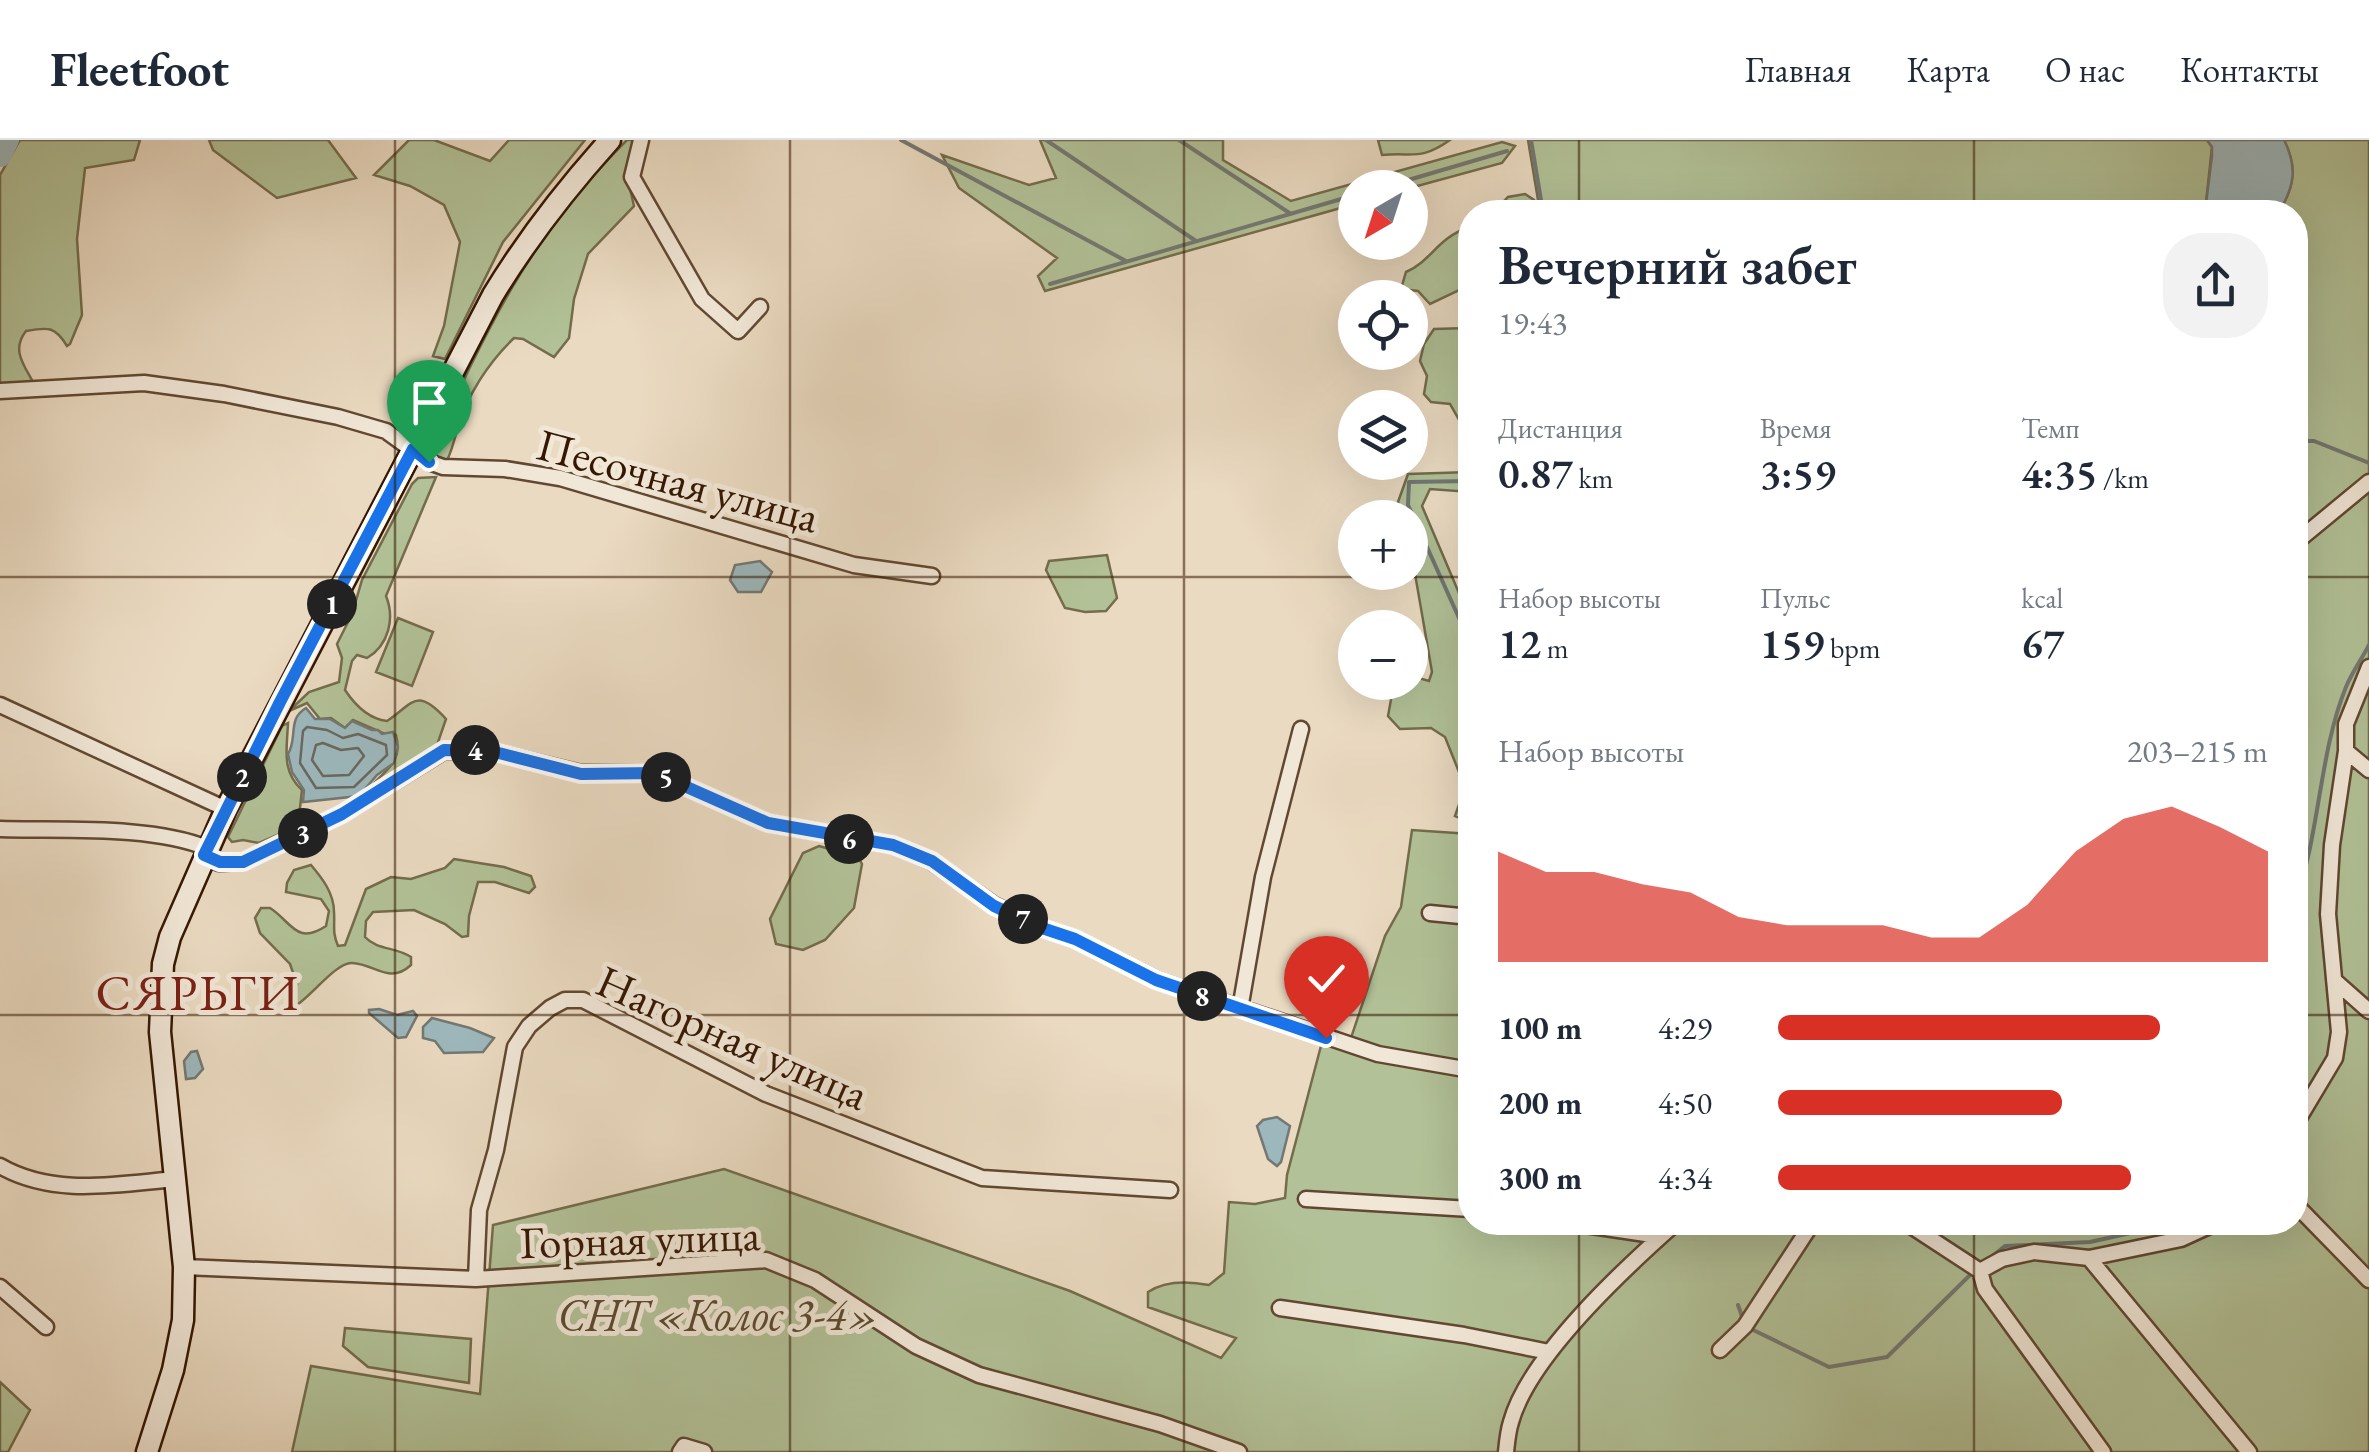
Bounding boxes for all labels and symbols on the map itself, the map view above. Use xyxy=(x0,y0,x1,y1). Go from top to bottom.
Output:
north arrow xyxy=(1338,170,1428,260)
pin xyxy=(387,360,472,463)
street label: Песочная улица xyxy=(531,414,826,546)
pin: 1 xyxy=(307,579,357,629)
pin: 4 xyxy=(450,725,500,775)
pin: 2 xyxy=(217,752,267,802)
pin: 5 xyxy=(641,752,691,802)
pin: 3 xyxy=(278,808,328,858)
pin: 6 xyxy=(824,814,874,864)
pin: 7 xyxy=(998,894,1048,944)
pin xyxy=(1284,936,1369,1039)
street label: Нагорная улица xyxy=(588,951,878,1123)
district label: СЯРЬГИ xyxy=(95,960,301,1025)
pin: 8 xyxy=(1177,971,1227,1021)
street label: Горная улица xyxy=(519,1205,761,1271)
park label: СНТ «Колос 3-4» xyxy=(557,1285,879,1343)

